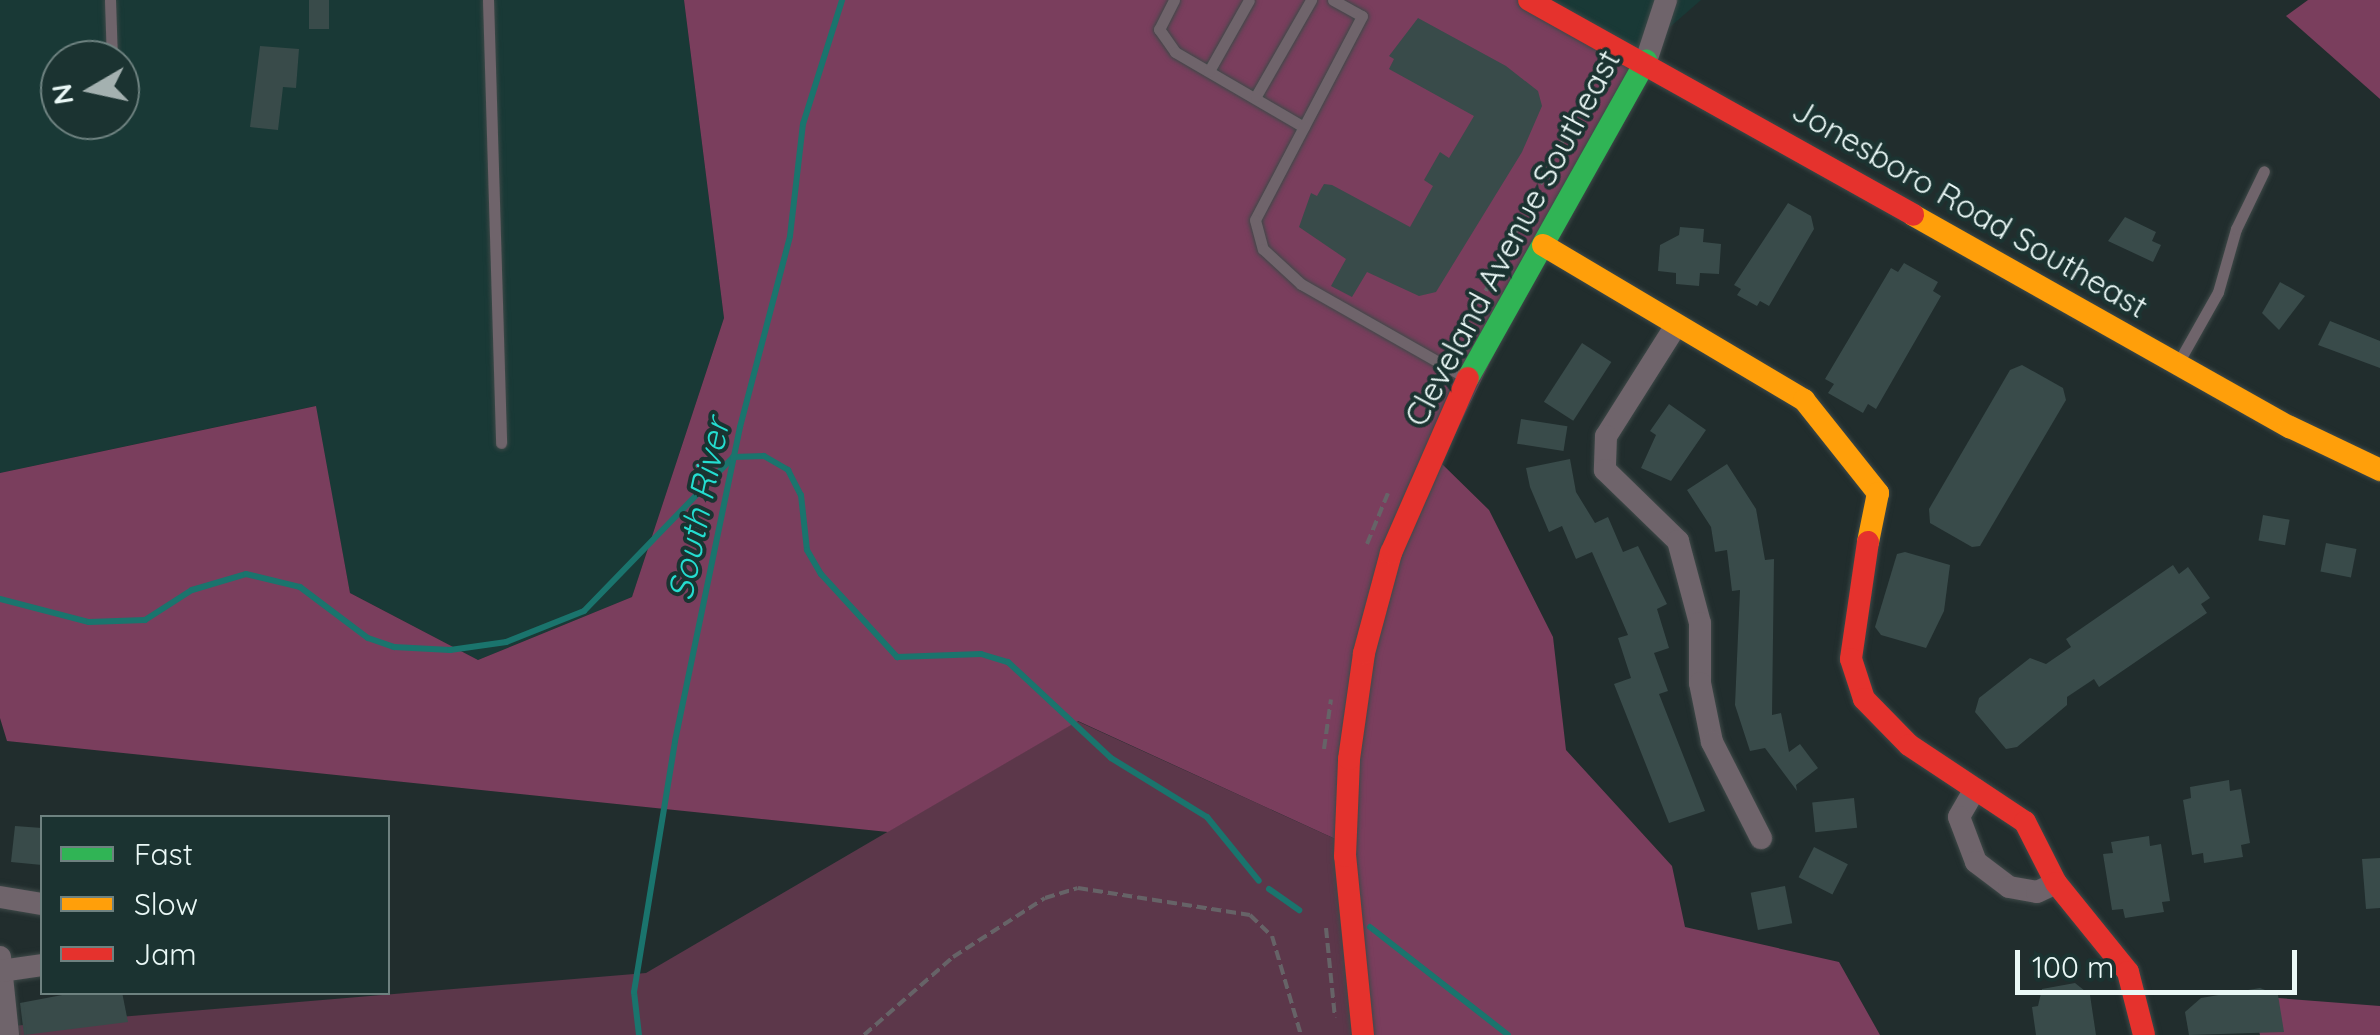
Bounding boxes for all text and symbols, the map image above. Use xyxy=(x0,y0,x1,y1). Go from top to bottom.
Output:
north arrow xyxy=(40,40,140,140)
street label: Cleveland Avenue Southeast xyxy=(1396,43,1628,433)
text: N xyxy=(43,82,81,107)
street label: Jonesboro Road Southeast xyxy=(1786,90,2154,326)
water label: South River xyxy=(658,414,738,604)
legend xyxy=(40,815,390,995)
text: Fast xyxy=(134,835,193,873)
text: Slow xyxy=(134,885,198,923)
scale bar xyxy=(2020,930,2302,992)
text: Jam xyxy=(134,935,197,973)
text: 100 m xyxy=(2032,948,2114,986)

